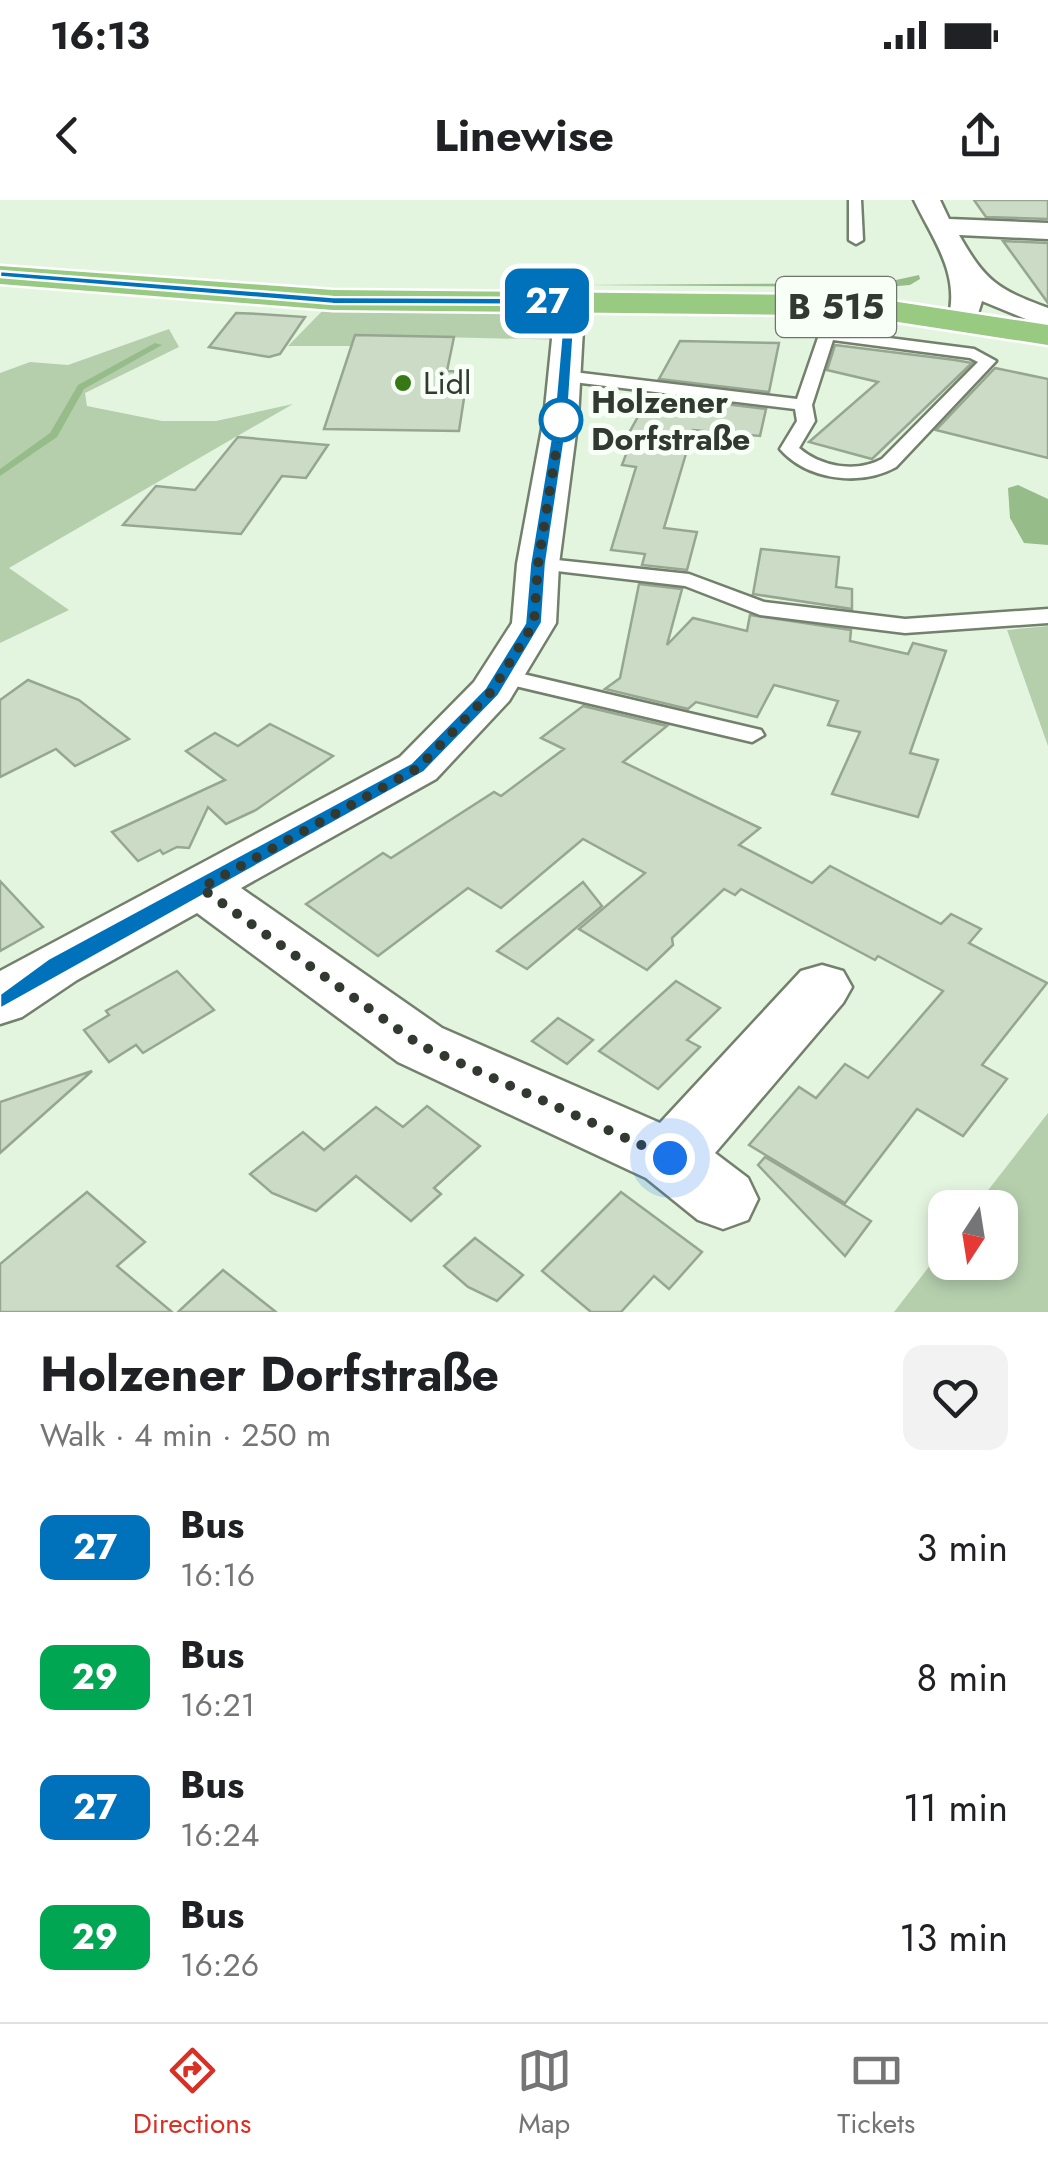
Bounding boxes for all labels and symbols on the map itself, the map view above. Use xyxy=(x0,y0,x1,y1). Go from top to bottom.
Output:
line badge: 27 xyxy=(502,268,592,334)
road number: B 515 xyxy=(776,277,896,337)
place label: Lidl xyxy=(423,360,471,406)
marker: Lidl xyxy=(392,372,414,394)
place label: Holzener Dorfstraße xyxy=(591,379,750,462)
marker: Holzener Dorfstraße xyxy=(540,399,582,441)
your location xyxy=(645,1133,695,1183)
north arrow xyxy=(928,1190,1018,1280)

